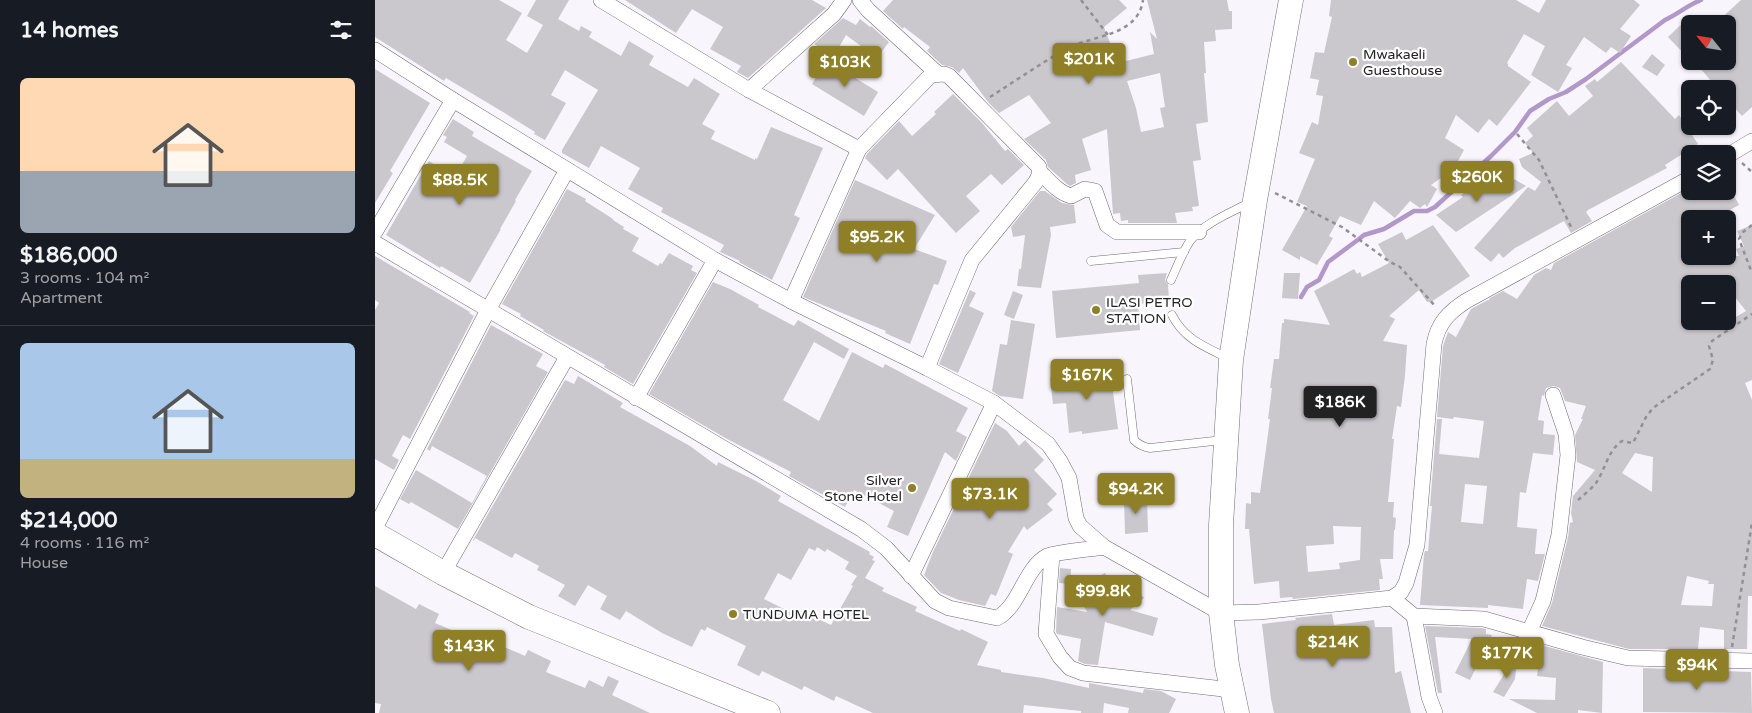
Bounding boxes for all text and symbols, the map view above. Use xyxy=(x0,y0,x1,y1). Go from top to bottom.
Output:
north arrow xyxy=(1681,15,1736,70)
map controls xyxy=(1681,15,1736,330)
icon: filters xyxy=(327,16,355,44)
text: 14 homes xyxy=(20,18,119,43)
pin: $201K xyxy=(1054,42,1124,85)
pin: $103K xyxy=(810,46,880,88)
place label: Mwakaeli Guesthouse xyxy=(1363,46,1442,79)
text: $201K xyxy=(1064,49,1114,69)
text: $103K xyxy=(820,52,870,72)
marker: Mwakaeli Guesthouse xyxy=(1347,56,1359,68)
button: locate xyxy=(1681,80,1736,135)
icon: home xyxy=(143,110,233,200)
button: layers xyxy=(1681,145,1736,200)
pin: $260K xyxy=(1442,160,1512,203)
pin: $88.5K xyxy=(419,164,501,206)
text: $260K xyxy=(1452,167,1502,187)
text: $88.5K xyxy=(433,170,487,190)
button: + xyxy=(1681,210,1736,265)
pin: $95.2K xyxy=(836,220,918,263)
text: $95.2K xyxy=(850,227,904,247)
text: $186,000 xyxy=(20,243,118,268)
text: 3 rooms · 104 m² xyxy=(20,268,149,288)
button: − xyxy=(1681,275,1736,330)
text: Apartment xyxy=(20,288,103,308)
place label: ILASI PETRO STATION xyxy=(1106,294,1193,327)
marker: ILASI PETRO STATION xyxy=(1090,304,1102,316)
pin: $167K xyxy=(1052,358,1122,401)
text: $167K xyxy=(1062,365,1112,385)
icon: home xyxy=(143,376,233,466)
pin: $186K xyxy=(1305,386,1375,428)
text: $186K xyxy=(1315,392,1365,412)
place label: Silver Stone Hotel xyxy=(824,472,903,505)
pin: $94.2K xyxy=(1095,472,1177,515)
pin: $73.1K xyxy=(949,478,1031,520)
text: $94.2K xyxy=(1109,479,1163,499)
marker: Silver Stone Hotel xyxy=(906,482,918,494)
text: $73.1K xyxy=(963,484,1017,504)
text: $214,000 xyxy=(20,508,118,533)
text: 4 rooms · 116 m² xyxy=(20,533,149,553)
text: House xyxy=(20,553,68,573)
pin: $99.8K xyxy=(1062,574,1144,617)
text: $99.8K xyxy=(1076,581,1130,601)
place label: TUNDUMA HOTEL xyxy=(743,606,869,623)
marker: TUNDUMA HOTEL xyxy=(727,608,739,620)
pin: $214K xyxy=(1298,626,1368,668)
pin: $143K xyxy=(434,630,504,672)
text: $214K xyxy=(1308,632,1358,652)
text: $143K xyxy=(444,636,494,656)
pin: $177K xyxy=(1472,636,1542,679)
text: $177K xyxy=(1482,643,1532,663)
pin: $94K xyxy=(1667,648,1727,691)
text: $94K xyxy=(1677,655,1717,675)

